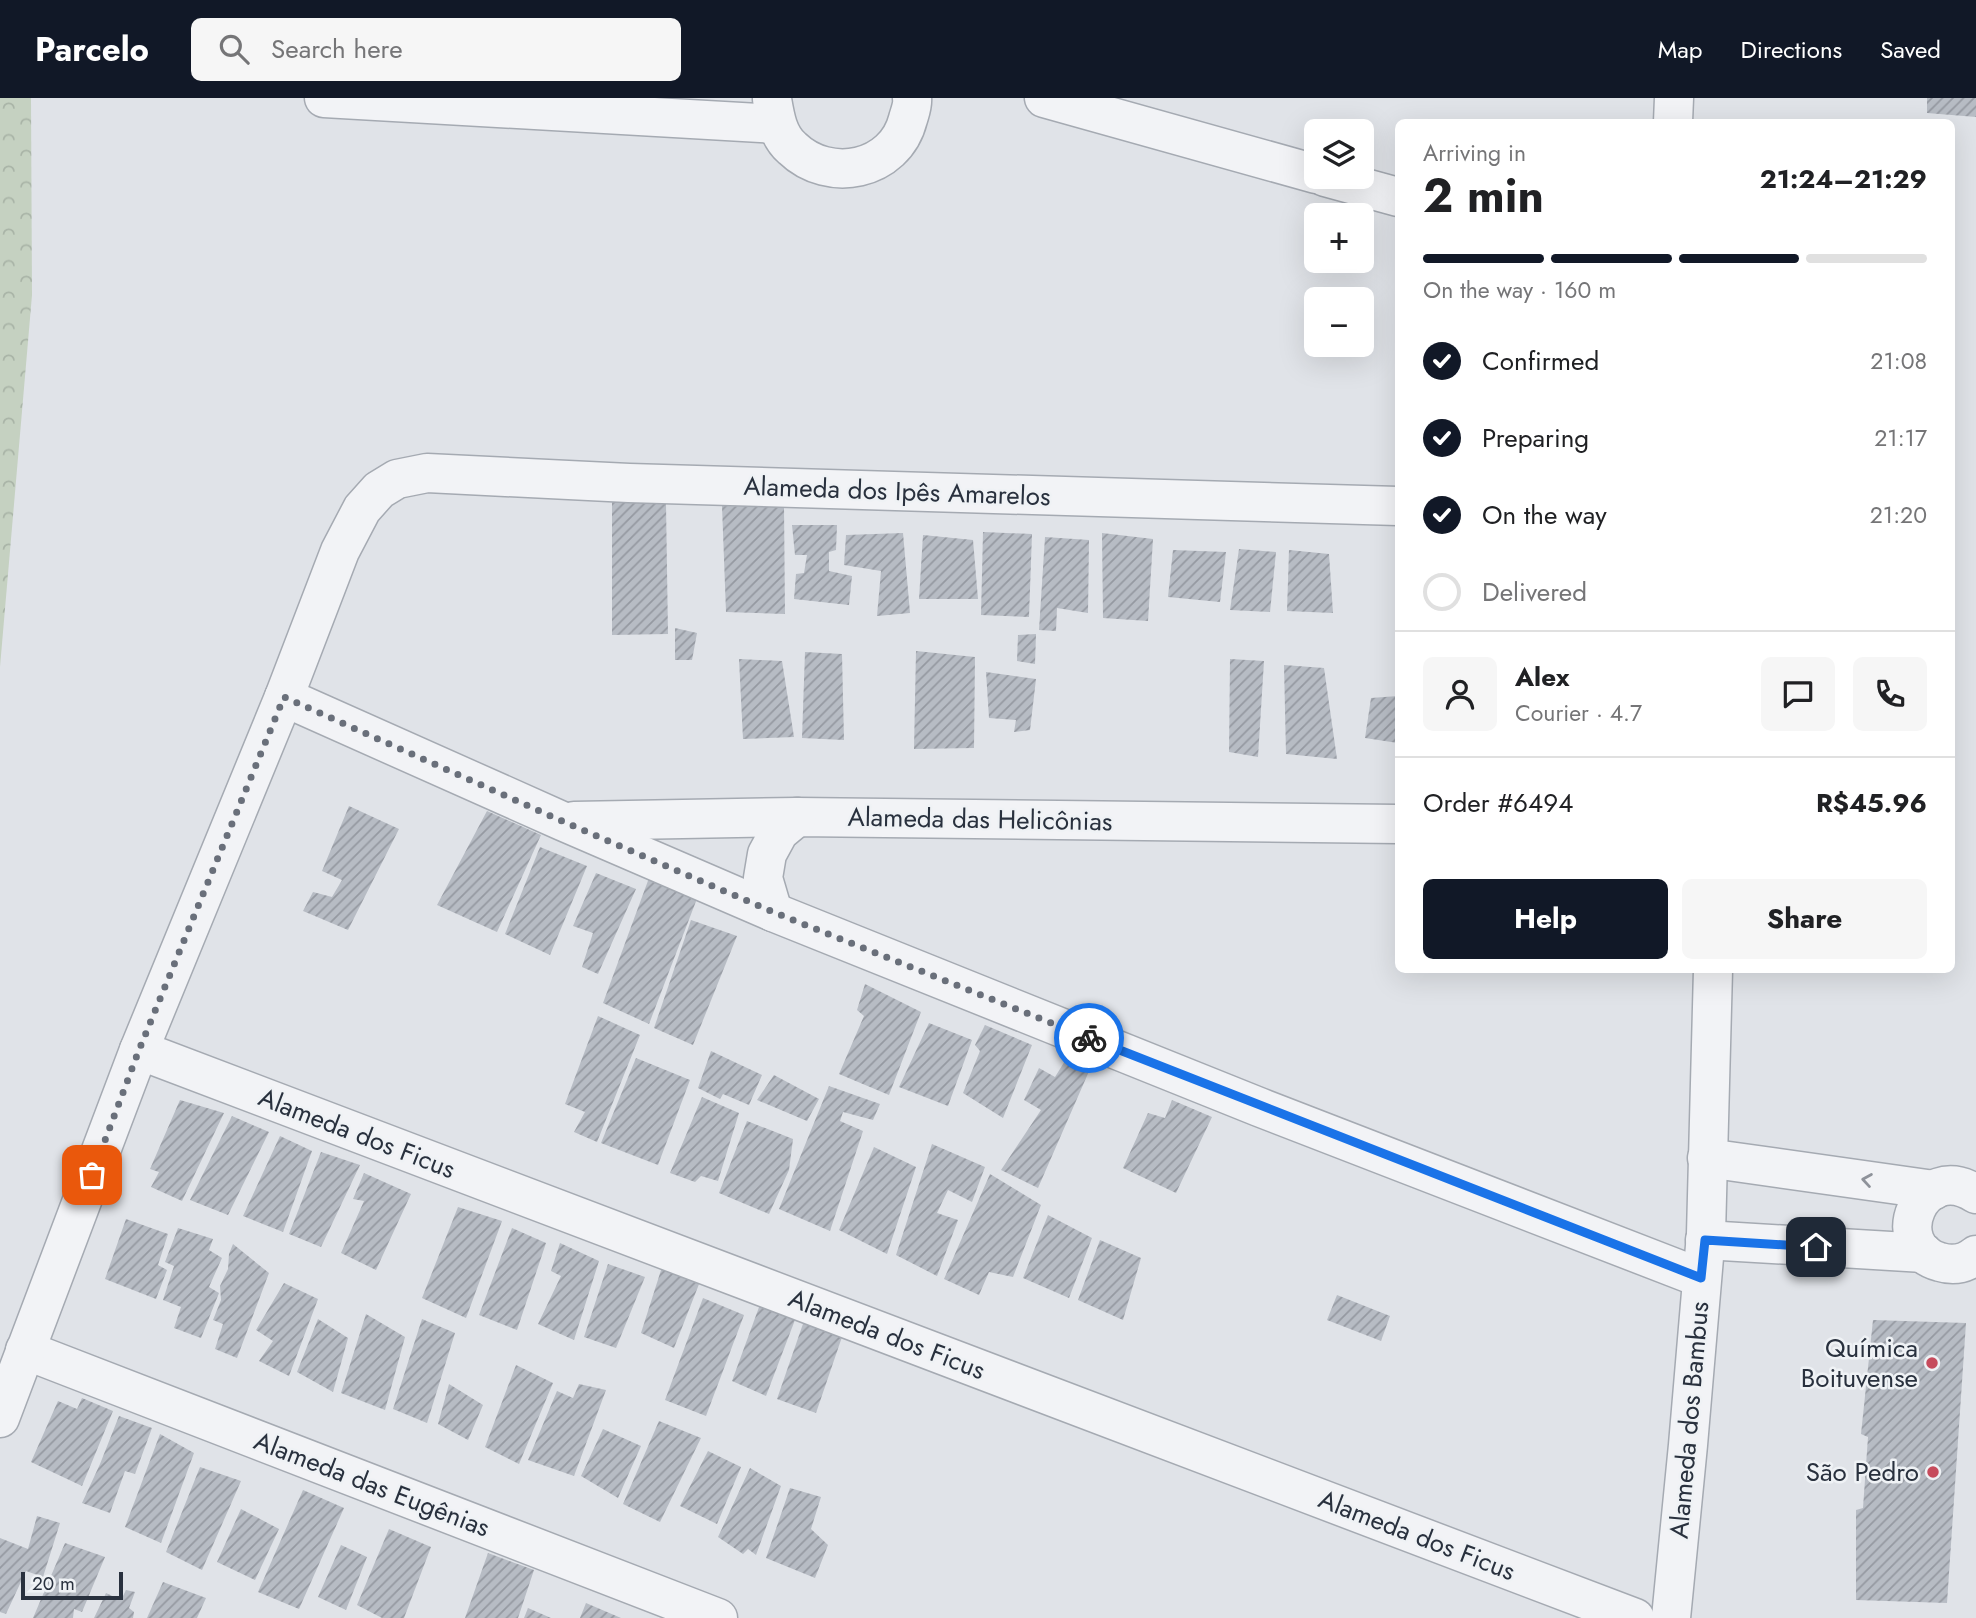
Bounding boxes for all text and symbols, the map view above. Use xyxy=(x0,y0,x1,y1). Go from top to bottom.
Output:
search box xyxy=(191,18,681,81)
text: Parcelo xyxy=(35,26,149,73)
icon: search xyxy=(215,30,253,68)
text: Search here xyxy=(271,30,403,68)
text: Map xyxy=(1658,32,1703,67)
text: Directions xyxy=(1741,32,1842,67)
text: Saved xyxy=(1880,32,1941,67)
map controls xyxy=(1304,119,1374,357)
button: layers xyxy=(1304,119,1374,189)
text: Arriving in xyxy=(1423,136,1526,170)
text: 21:24–21:29 xyxy=(1760,160,1927,198)
text: 2 min xyxy=(1423,163,1544,229)
button: + xyxy=(1304,203,1374,273)
text: On the way · 160 m xyxy=(1423,273,1616,307)
button: − xyxy=(1304,287,1374,357)
icon: check xyxy=(1423,342,1461,380)
text: Confirmed xyxy=(1482,342,1599,380)
text: 21:08 xyxy=(1870,344,1927,378)
icon: check xyxy=(1423,419,1461,457)
text: Preparing xyxy=(1482,419,1589,457)
text: 21:17 xyxy=(1874,421,1927,455)
street label: Alameda dos Ipês Amarelos xyxy=(743,467,1051,515)
icon: check xyxy=(1423,496,1461,534)
text: On the way xyxy=(1482,496,1607,534)
text: 21:20 xyxy=(1870,498,1927,532)
text: Delivered xyxy=(1482,573,1587,611)
button: person xyxy=(1423,657,1497,731)
button: chat xyxy=(1761,657,1835,731)
button: phone xyxy=(1853,657,1927,731)
text: Alex xyxy=(1515,658,1569,696)
text: Courier · 4.7 xyxy=(1515,696,1642,730)
text: Order #6494 xyxy=(1423,784,1573,822)
text: R$45.96 xyxy=(1816,784,1927,822)
street label: Alameda das Helicônias xyxy=(847,798,1113,840)
button: Help xyxy=(1423,879,1668,959)
button: Share xyxy=(1682,879,1927,959)
courier xyxy=(1054,1003,1124,1073)
icon: bike xyxy=(1070,1019,1108,1057)
street label: Alameda dos Ficus xyxy=(253,1078,461,1188)
pin xyxy=(62,1145,122,1205)
icon: bag xyxy=(73,1156,111,1194)
one-way arrow xyxy=(1861,1172,1873,1187)
pin xyxy=(1786,1217,1846,1277)
icon: home xyxy=(1797,1228,1835,1266)
street label: Alameda dos Ficus xyxy=(783,1279,991,1389)
street label: Alameda dos Bambus xyxy=(1660,1300,1718,1540)
place label: Química Boituvense xyxy=(1801,1329,1918,1397)
marker: Química Boituvense xyxy=(1924,1355,1940,1371)
street label: Alameda das Eugênias xyxy=(249,1422,495,1546)
place label: São Pedro xyxy=(1806,1453,1919,1491)
marker: São Pedro xyxy=(1925,1464,1941,1480)
street label: Alameda dos Ficus xyxy=(1313,1480,1521,1590)
scale bar xyxy=(21,1569,122,1601)
text: 20 m xyxy=(32,1570,75,1597)

